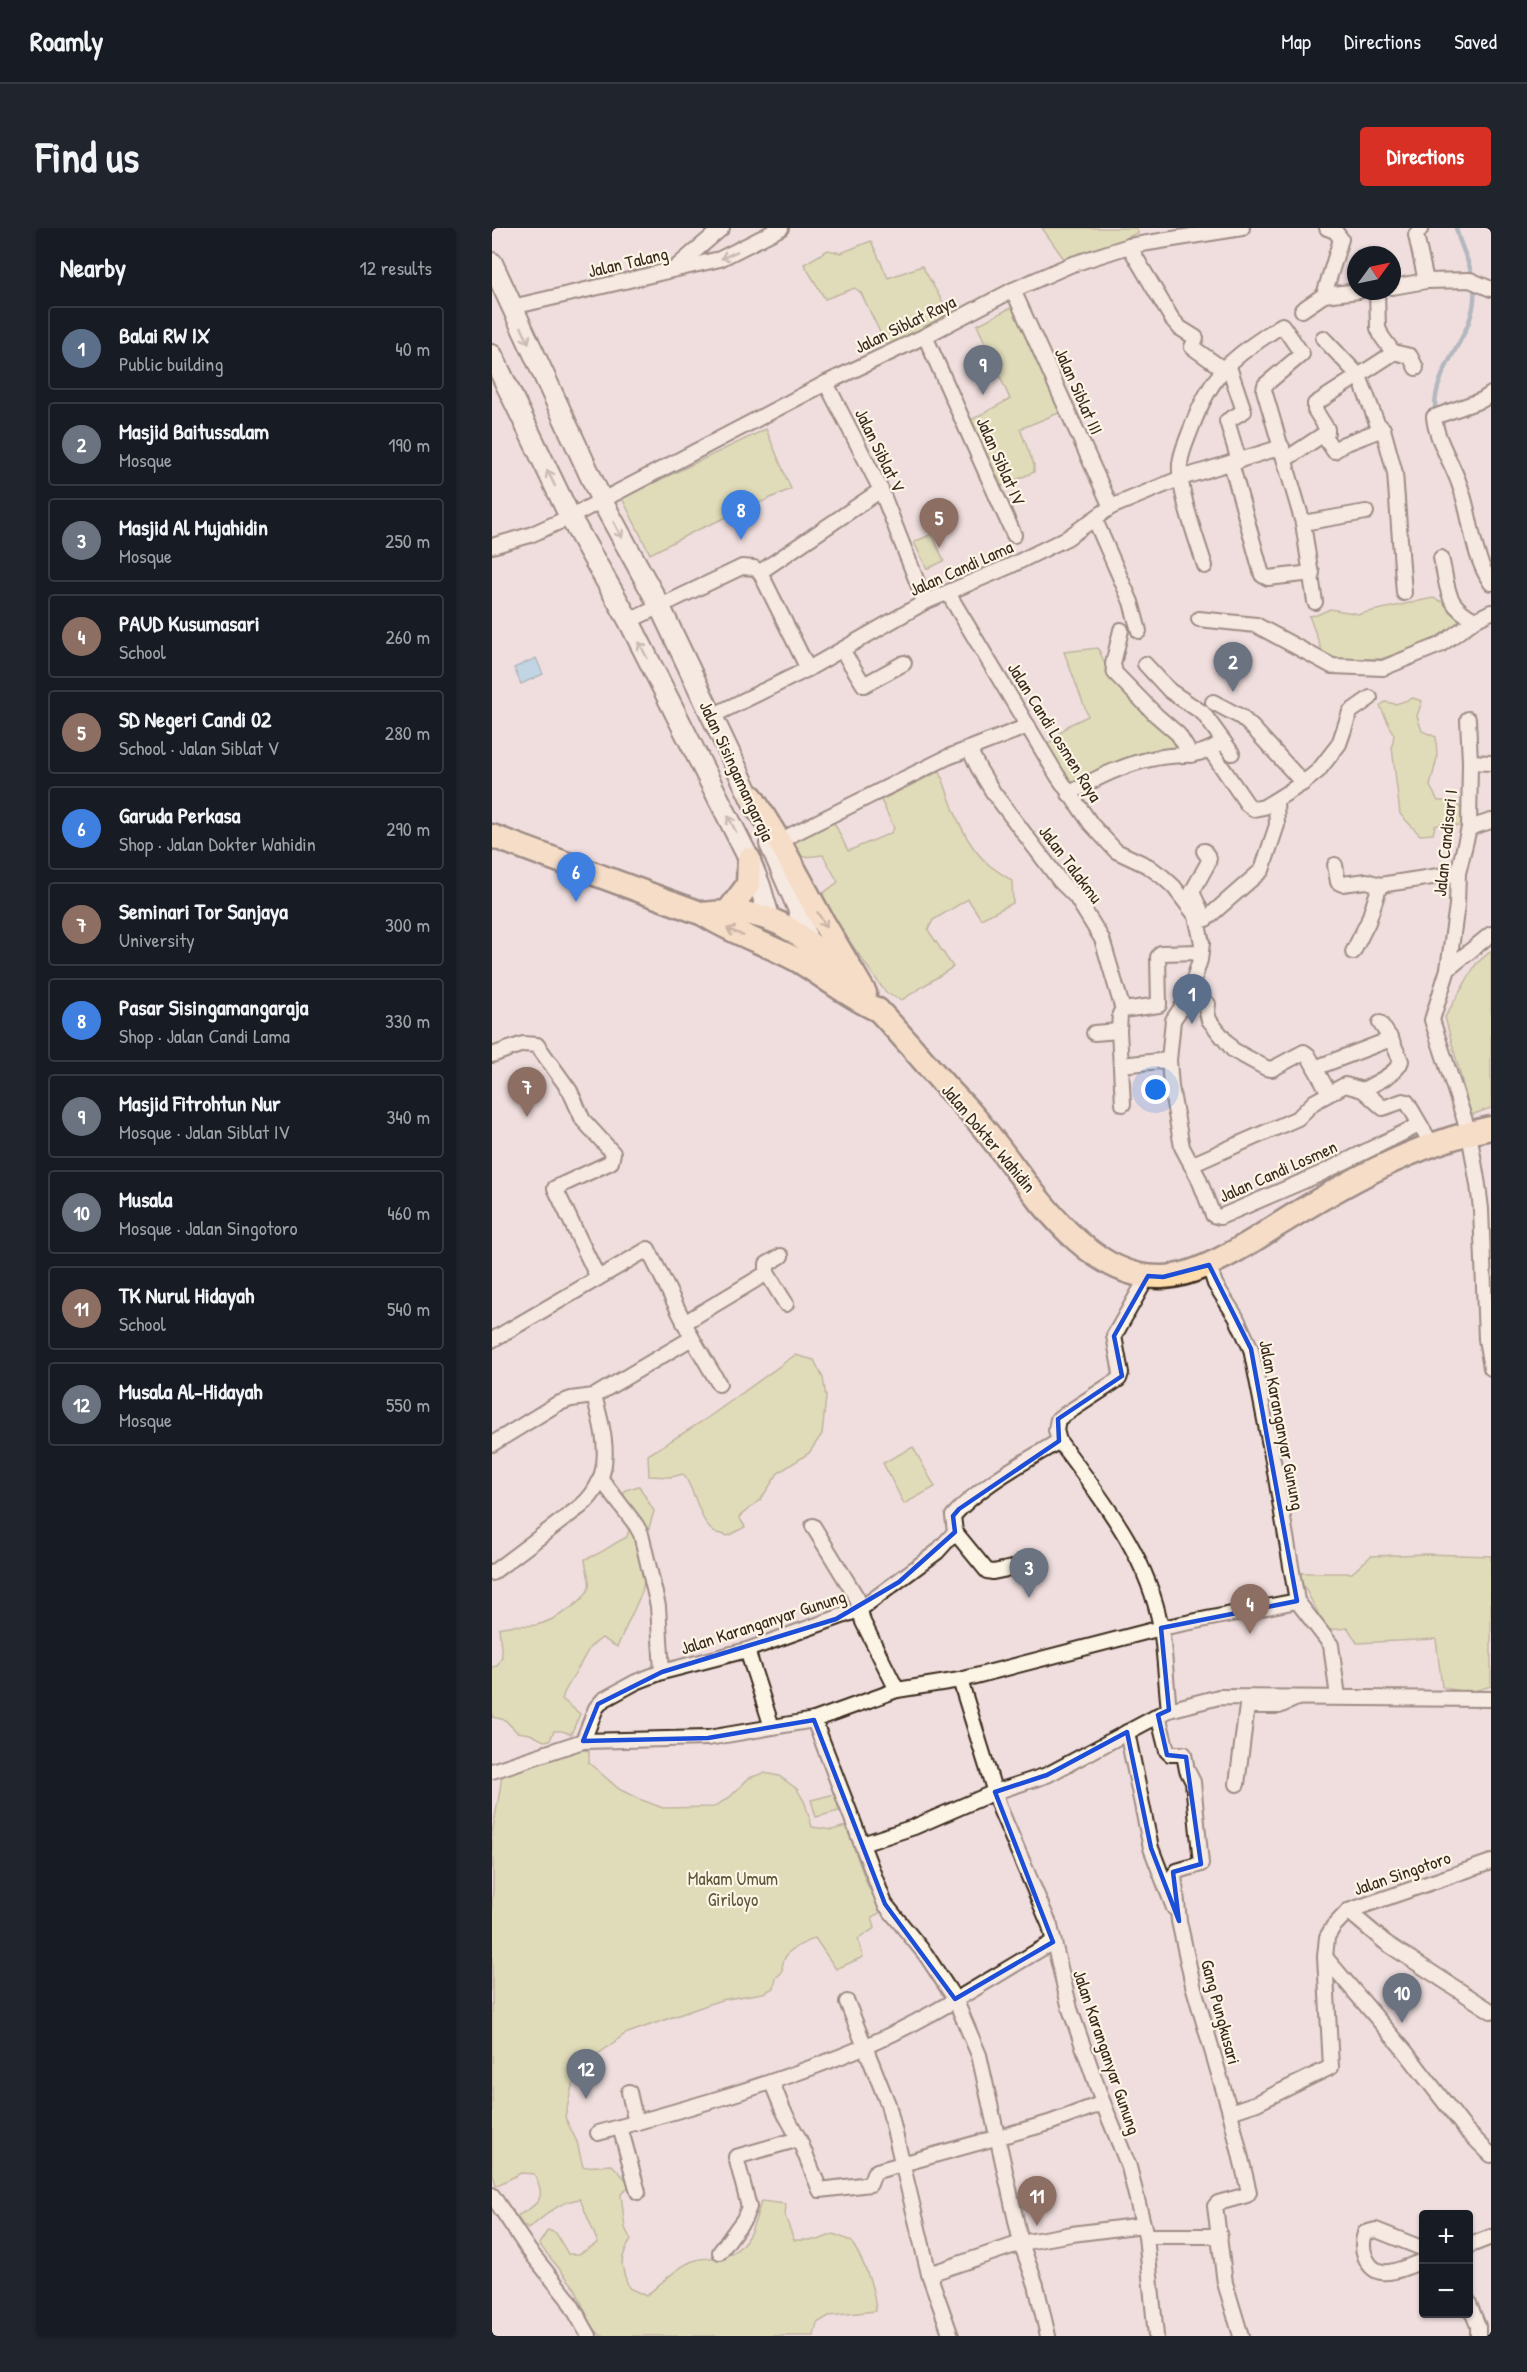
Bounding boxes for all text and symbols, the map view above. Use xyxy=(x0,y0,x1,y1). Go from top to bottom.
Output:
text: Roamly xyxy=(30,22,103,60)
text: Map xyxy=(1281,27,1311,56)
text: Directions xyxy=(1344,27,1421,56)
text: Saved xyxy=(1454,27,1497,56)
button: Directions xyxy=(1360,127,1491,186)
text: Find us xyxy=(36,128,139,185)
street label: Jalan Talang xyxy=(586,241,670,283)
north arrow xyxy=(1347,246,1401,300)
text: Nearby xyxy=(60,250,126,285)
one-way arrow xyxy=(721,250,739,262)
text: 12 results xyxy=(360,254,432,281)
street label: Jalan Siblat Raya xyxy=(850,289,960,359)
text: Balai RW IX xyxy=(119,320,210,350)
one-way arrow xyxy=(520,326,531,344)
text: 1 xyxy=(78,335,85,362)
text: 40 m xyxy=(395,335,430,362)
street label: Jalan Siblat III xyxy=(1049,344,1109,438)
pin: 9 xyxy=(964,346,1002,395)
text: Public building xyxy=(119,350,223,377)
street label: Jalan Siblat V xyxy=(849,404,911,497)
street label: Jalan Siblat IV xyxy=(970,413,1032,510)
text: Masjid Baitussalam xyxy=(119,416,269,446)
text: 2 xyxy=(77,431,86,458)
text: 190 m xyxy=(388,431,430,458)
text: Mosque xyxy=(119,446,172,473)
one-way arrow xyxy=(545,470,557,488)
pin: 8 xyxy=(722,490,760,540)
pin: 5 xyxy=(920,498,958,548)
text: Masjid Al Mujahidin xyxy=(119,512,268,542)
one-way arrow xyxy=(612,521,624,538)
text: 3 xyxy=(77,527,86,554)
text: 250 m xyxy=(385,527,430,554)
street label: Jalan Candi Lama xyxy=(905,534,1017,602)
text: Mosque xyxy=(119,542,172,569)
text: PAUD Kusumasari xyxy=(119,608,260,638)
text: 4 xyxy=(78,623,85,650)
text: 260 m xyxy=(386,623,430,650)
text: School xyxy=(119,638,166,665)
one-way arrow xyxy=(637,642,649,660)
pin: 2 xyxy=(1214,642,1252,692)
street label: Jalan Candi Losmen Raya xyxy=(1002,657,1108,807)
street label: Jalan Sisingamangaraja xyxy=(694,697,780,845)
text: SD Negeri Candi 02 xyxy=(119,704,271,734)
text: 5 xyxy=(77,719,86,746)
text: 280 m xyxy=(385,719,430,746)
text: School · Jalan Siblat V xyxy=(119,734,279,761)
street label: Jalan Candisari I xyxy=(1427,788,1463,898)
text: Garuda Perkasa xyxy=(119,800,240,830)
text: 6 xyxy=(78,815,85,842)
text: 290 m xyxy=(386,815,430,842)
one-way arrow xyxy=(726,816,738,833)
street label: Jalan Talakmu xyxy=(1033,820,1109,908)
text: Shop · Jalan Dokter Wahidin xyxy=(119,830,316,857)
pin: 6 xyxy=(556,852,596,902)
text: Seminari Tor Sanjaya xyxy=(119,896,288,926)
text: 7 xyxy=(77,911,86,938)
text: 300 m xyxy=(385,911,430,938)
one-way arrow xyxy=(817,911,829,928)
text: University xyxy=(119,926,195,953)
one-way arrow xyxy=(726,926,744,937)
pin: 1 xyxy=(1172,974,1212,1024)
text: Pasar Sisingamangaraja xyxy=(119,992,308,1022)
text: 8 xyxy=(77,1007,86,1034)
text: 330 m xyxy=(385,1007,430,1034)
text: Shop · Jalan Candi Lama xyxy=(119,1022,290,1049)
pin: 7 xyxy=(507,1068,546,1117)
your location xyxy=(1141,1075,1170,1104)
street label: Jalan Dokter Wahidin xyxy=(936,1078,1042,1198)
text: Masjid Fitrohtun Nur xyxy=(119,1088,281,1118)
text: 9 xyxy=(78,1103,85,1130)
text: 340 m xyxy=(386,1103,430,1130)
text: Mosque · Jalan Siblat IV xyxy=(119,1118,290,1145)
street label: Jalan Candi Losmen xyxy=(1215,1134,1341,1208)
text: Musala xyxy=(119,1184,172,1214)
text: 10 xyxy=(73,1199,90,1226)
text: 460 m xyxy=(387,1199,430,1226)
text: Mosque · Jalan Singotoro xyxy=(119,1214,297,1241)
text: TK Nurul Hidayah xyxy=(119,1280,254,1310)
text: 11 xyxy=(74,1295,89,1322)
text: 540 m xyxy=(387,1295,430,1322)
text: School xyxy=(119,1310,166,1337)
street label: Jalan Karanganyar Gunung xyxy=(1253,1338,1311,1512)
text: Musala Al-Hidayah xyxy=(119,1376,263,1406)
text: 12 xyxy=(73,1391,90,1418)
text: 550 m xyxy=(386,1391,430,1418)
text: Mosque xyxy=(119,1406,172,1433)
pin: 3 xyxy=(1010,1548,1048,1598)
street label: Jalan Karanganyar Gunung xyxy=(677,1583,849,1661)
pin: 4 xyxy=(1230,1584,1269,1634)
street label: Jalan Singotoro xyxy=(1350,1845,1454,1901)
park label: Makam Umum Giriloyo xyxy=(688,1866,778,1912)
street label: Gang Pungkusari xyxy=(1195,1957,1247,2067)
street label: Jalan Karanganyar Gunung xyxy=(1067,1966,1147,2138)
pin: 10 xyxy=(1382,1974,1422,2023)
pin: 12 xyxy=(566,2050,605,2099)
pin: 11 xyxy=(1018,2176,1056,2226)
map controls xyxy=(1419,2210,1473,2318)
button: + xyxy=(1419,2210,1473,2264)
button: − xyxy=(1419,2264,1473,2318)

